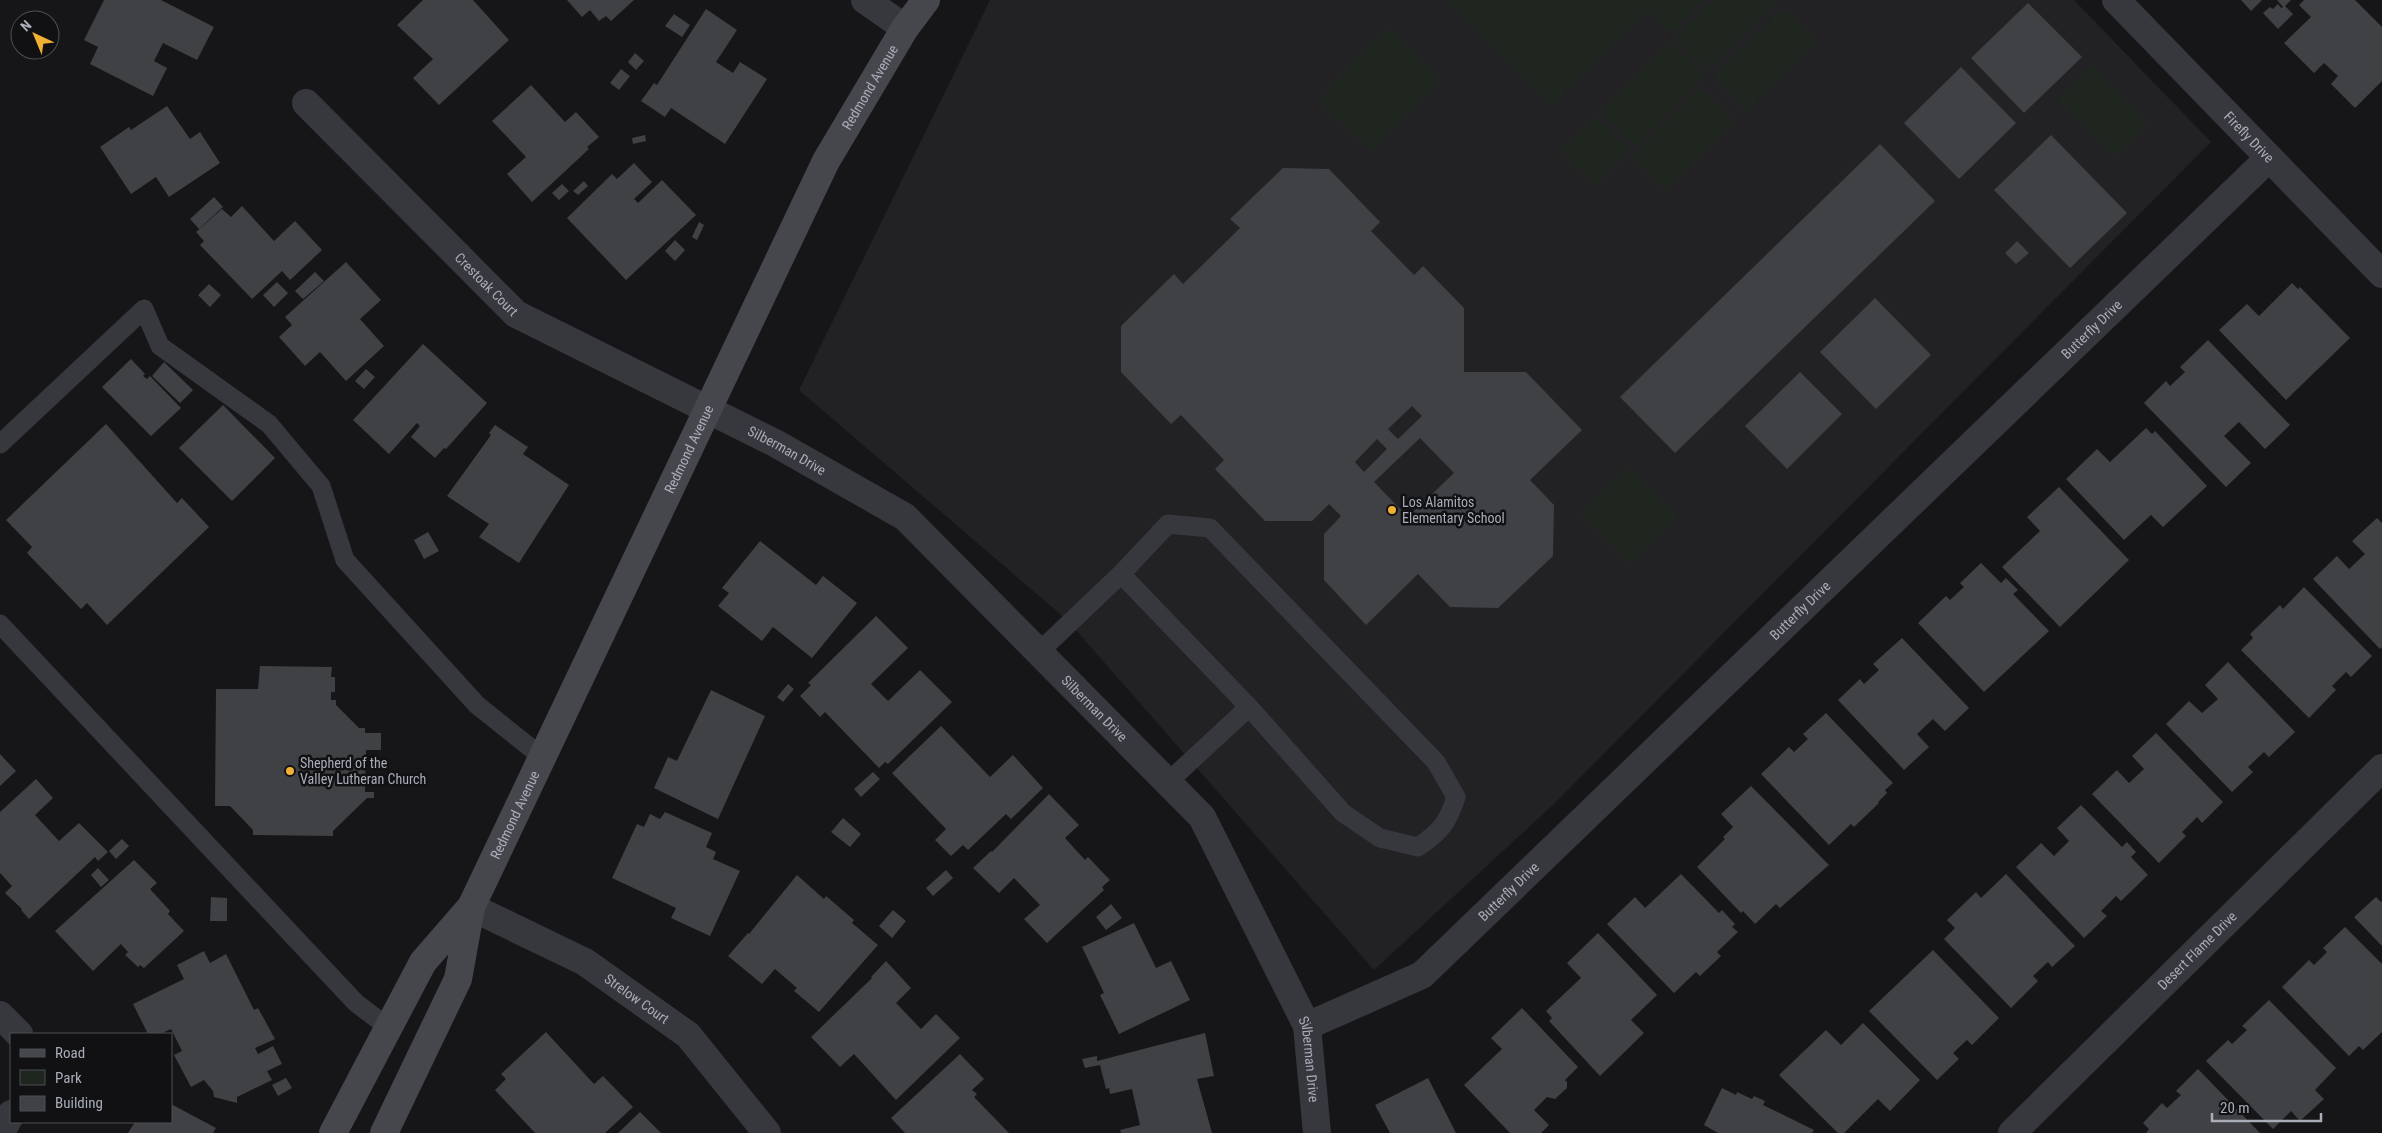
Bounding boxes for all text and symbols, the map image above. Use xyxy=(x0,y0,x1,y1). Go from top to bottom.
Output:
north arrow xyxy=(10,10,60,60)
text: N xyxy=(17,17,35,34)
street label: Redmond Avenue xyxy=(838,42,901,132)
street label: Firefly Drive xyxy=(2221,108,2278,166)
street label: Crestoak Court xyxy=(452,249,521,319)
street label: Butterfly Drive xyxy=(2058,296,2125,362)
street label: Redmond Avenue xyxy=(661,402,717,496)
street label: Silberman Drive xyxy=(745,423,829,479)
place label: Los Alamitos Elementary School xyxy=(1402,494,1505,526)
marker: Los Alamitos Elementary School xyxy=(1386,504,1398,516)
street label: Butterfly Drive xyxy=(1767,577,1834,643)
street label: Silberman Drive xyxy=(1058,672,1131,745)
place label: Shepherd of the Valley Lutheran Church xyxy=(300,755,426,787)
marker: Shepherd of the Valley Lutheran Church xyxy=(284,765,296,777)
street label: Redmond Avenue xyxy=(487,768,543,862)
street label: Butterfly Drive xyxy=(1475,859,1542,924)
street label: Desert Flame Drive xyxy=(2154,908,2240,993)
street label: Strelow Court xyxy=(601,970,672,1027)
street label: Silberman Drive xyxy=(1295,1013,1322,1104)
legend xyxy=(10,1033,172,1123)
text: Road xyxy=(55,1044,85,1062)
text: Park xyxy=(55,1069,82,1087)
scale bar xyxy=(2212,1090,2321,1122)
text: Building xyxy=(55,1094,103,1112)
text: 20 m xyxy=(2220,1099,2250,1117)

